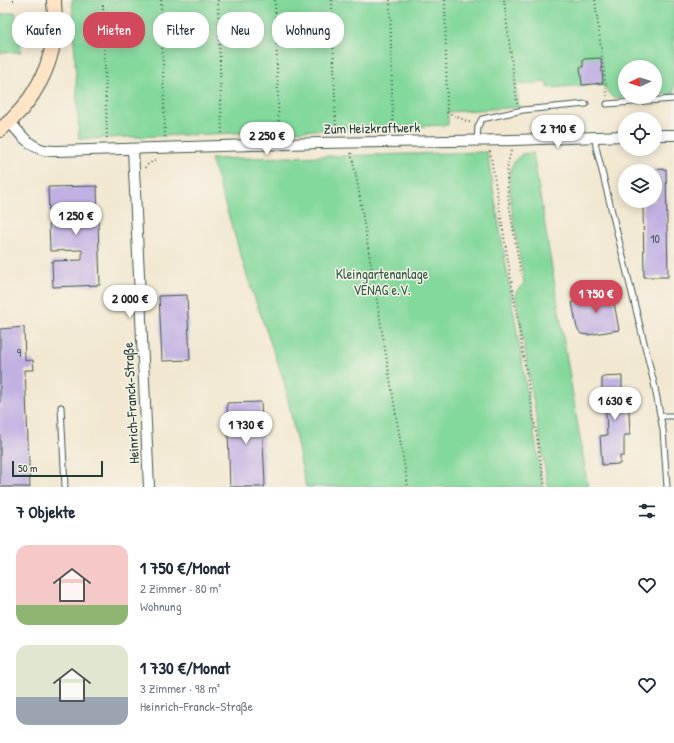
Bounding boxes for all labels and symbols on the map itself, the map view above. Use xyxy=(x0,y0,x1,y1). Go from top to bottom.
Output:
north arrow xyxy=(618,60,662,104)
pin: 2 710 € xyxy=(521,115,595,149)
street label: Zum Heizkraftwerk xyxy=(324,117,421,138)
pin: 2 250 € xyxy=(230,122,304,156)
pin: 1 250 € xyxy=(39,202,113,236)
house number: 10 xyxy=(650,230,660,247)
park label: Kleingartenanlage VENAG e.V. xyxy=(336,264,429,299)
pin: 1 750 € xyxy=(559,280,633,314)
pin: 2 000 € xyxy=(93,285,167,319)
street label: Heinrich-Franck-Straße xyxy=(118,341,144,464)
house number: 9 xyxy=(17,344,22,361)
pin: 1 630 € xyxy=(578,387,652,421)
pin: 1 730 € xyxy=(209,411,283,445)
scale bar xyxy=(12,459,103,478)

